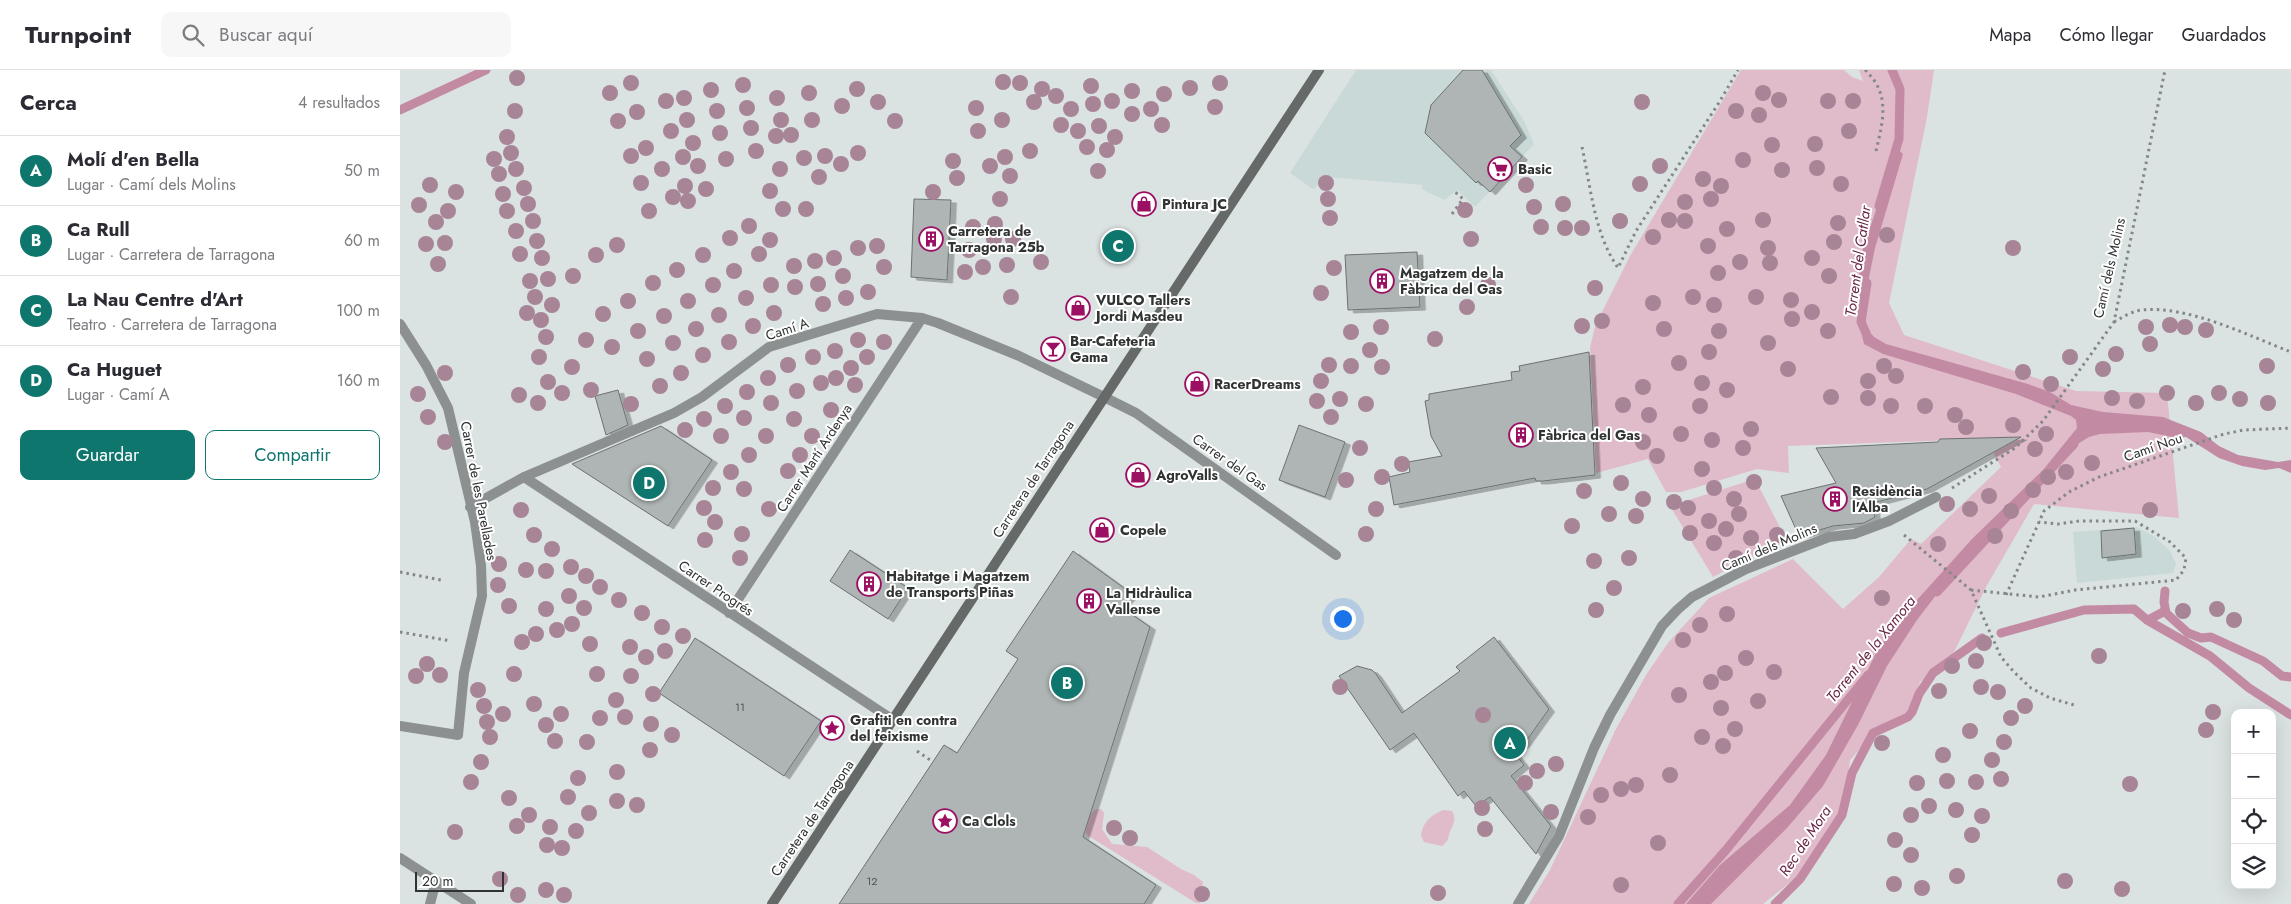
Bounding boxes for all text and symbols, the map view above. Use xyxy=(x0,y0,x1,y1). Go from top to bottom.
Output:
search box xyxy=(161,12,511,57)
text: Turnpoint xyxy=(25,17,131,52)
icon: search xyxy=(179,21,207,49)
text: Buscar aquí xyxy=(219,21,313,48)
text: Mapa xyxy=(1989,22,2031,48)
text: Cómo llegar xyxy=(2059,22,2154,48)
text: Guardados xyxy=(2182,22,2266,48)
text: Cerca xyxy=(20,88,77,118)
text: 4 resultados xyxy=(298,91,380,114)
text: Molí d'en Bella xyxy=(67,146,199,173)
supermarket icon: Basic xyxy=(1487,156,1513,182)
text: A xyxy=(30,159,42,182)
text: 50 m xyxy=(344,159,380,182)
place label: Basic xyxy=(1518,159,1552,179)
text: Lugar · Camí dels Molins xyxy=(67,173,236,196)
shop icon: Pintura JC xyxy=(1131,191,1157,217)
place label: Pintura JC xyxy=(1162,194,1227,214)
water label: Torrent del Catllar xyxy=(1839,203,1877,318)
text: Ca Rull xyxy=(67,216,130,243)
street label: Camí dels Molins xyxy=(2088,216,2130,320)
place label: Carretera de Tarragona 25b xyxy=(948,221,1045,257)
building icon: Carretera de Tarragona 25b xyxy=(918,226,944,252)
pin: C xyxy=(1102,227,1134,265)
text: B xyxy=(31,229,41,252)
text: 60 m xyxy=(344,229,380,252)
text: Lugar · Carretera de Tarragona xyxy=(67,243,275,266)
place label: Magatzem de la Fàbrica del Gas xyxy=(1400,263,1504,299)
building icon: Magatzem de la Fàbrica del Gas xyxy=(1369,268,1395,294)
text: La Nau Centre d'Art xyxy=(67,286,243,313)
place label: VULCO Tallers Jordi Masdeu xyxy=(1093,290,1191,326)
shop icon: VULCO Tallers Jordi Masdeu xyxy=(1065,295,1091,321)
text: C xyxy=(30,299,42,322)
text: 100 m xyxy=(336,299,380,322)
street label: Camí A xyxy=(763,312,812,345)
text: Teatro · Carretera de Tarragona xyxy=(67,313,277,336)
place label: Bar-Cafeteria Gama xyxy=(1070,331,1156,367)
bar icon: Bar-Cafeteria Gama xyxy=(1040,336,1066,362)
text: Ca Huguet xyxy=(67,356,162,383)
text: D xyxy=(30,369,42,392)
text: 160 m xyxy=(337,369,380,392)
shop icon: RacerDreams xyxy=(1184,371,1210,397)
place label: RacerDreams xyxy=(1214,374,1301,394)
text: Lugar · Camí A xyxy=(67,383,170,406)
street label: Carrer Martí Ardenya xyxy=(771,400,857,516)
street label: Carretera de Tarragona xyxy=(987,416,1079,542)
street label: Carrer de les Parellades xyxy=(456,420,502,563)
building icon: Fàbrica del Gas xyxy=(1508,422,1534,448)
place label: Fàbrica del Gas xyxy=(1538,425,1641,445)
street label: Camí Nou xyxy=(2121,428,2185,466)
street label: Carrer del Gas xyxy=(1188,429,1272,496)
button: Guardar xyxy=(20,430,195,480)
button: Compartir xyxy=(205,430,380,480)
shop icon: AgroValls xyxy=(1125,462,1151,488)
pin: D xyxy=(633,464,665,502)
place label: AgroValls xyxy=(1155,465,1219,485)
place label: Residència l'Alba xyxy=(1852,481,1922,517)
building icon: Residència l'Alba xyxy=(1822,486,1848,512)
shop icon: Copele xyxy=(1089,517,1115,543)
street label: Camí dels Molins xyxy=(1718,518,1820,576)
place label: Copele xyxy=(1120,520,1167,540)
street label: Carrer Progrés xyxy=(674,555,758,621)
place label: Habitatge i Magatzem de Transports Piñas xyxy=(886,566,1030,602)
building icon: Habitatge i Magatzem de Transports Piñas xyxy=(856,571,882,597)
place label: La Hidràulica Vallense xyxy=(1105,583,1192,619)
building icon: La Hidràulica Vallense xyxy=(1076,588,1102,614)
water label: Torrent de la Xamora xyxy=(1821,590,1921,707)
your location xyxy=(1330,606,1356,632)
pin: B xyxy=(1051,664,1083,702)
house number: 11 xyxy=(735,699,745,715)
map controls xyxy=(2231,709,2276,889)
button: + xyxy=(2231,709,2276,754)
place label: Grafiti en contra del feixisme xyxy=(850,710,957,746)
place icon: Grafiti en contra del feixisme xyxy=(819,715,845,741)
pin: A xyxy=(1494,724,1526,762)
button: − xyxy=(2231,754,2276,799)
street label: Carretera de Tarragona xyxy=(766,756,858,880)
button: locate xyxy=(2231,799,2276,844)
water label: Rec de Mora xyxy=(1773,801,1837,881)
place icon: Ca Clols xyxy=(932,808,958,834)
place label: Ca Clols xyxy=(962,811,1016,831)
button: layers xyxy=(2231,844,2276,889)
scale bar xyxy=(415,869,504,892)
text: 20 m xyxy=(422,871,454,891)
house number: 12 xyxy=(866,873,878,889)

